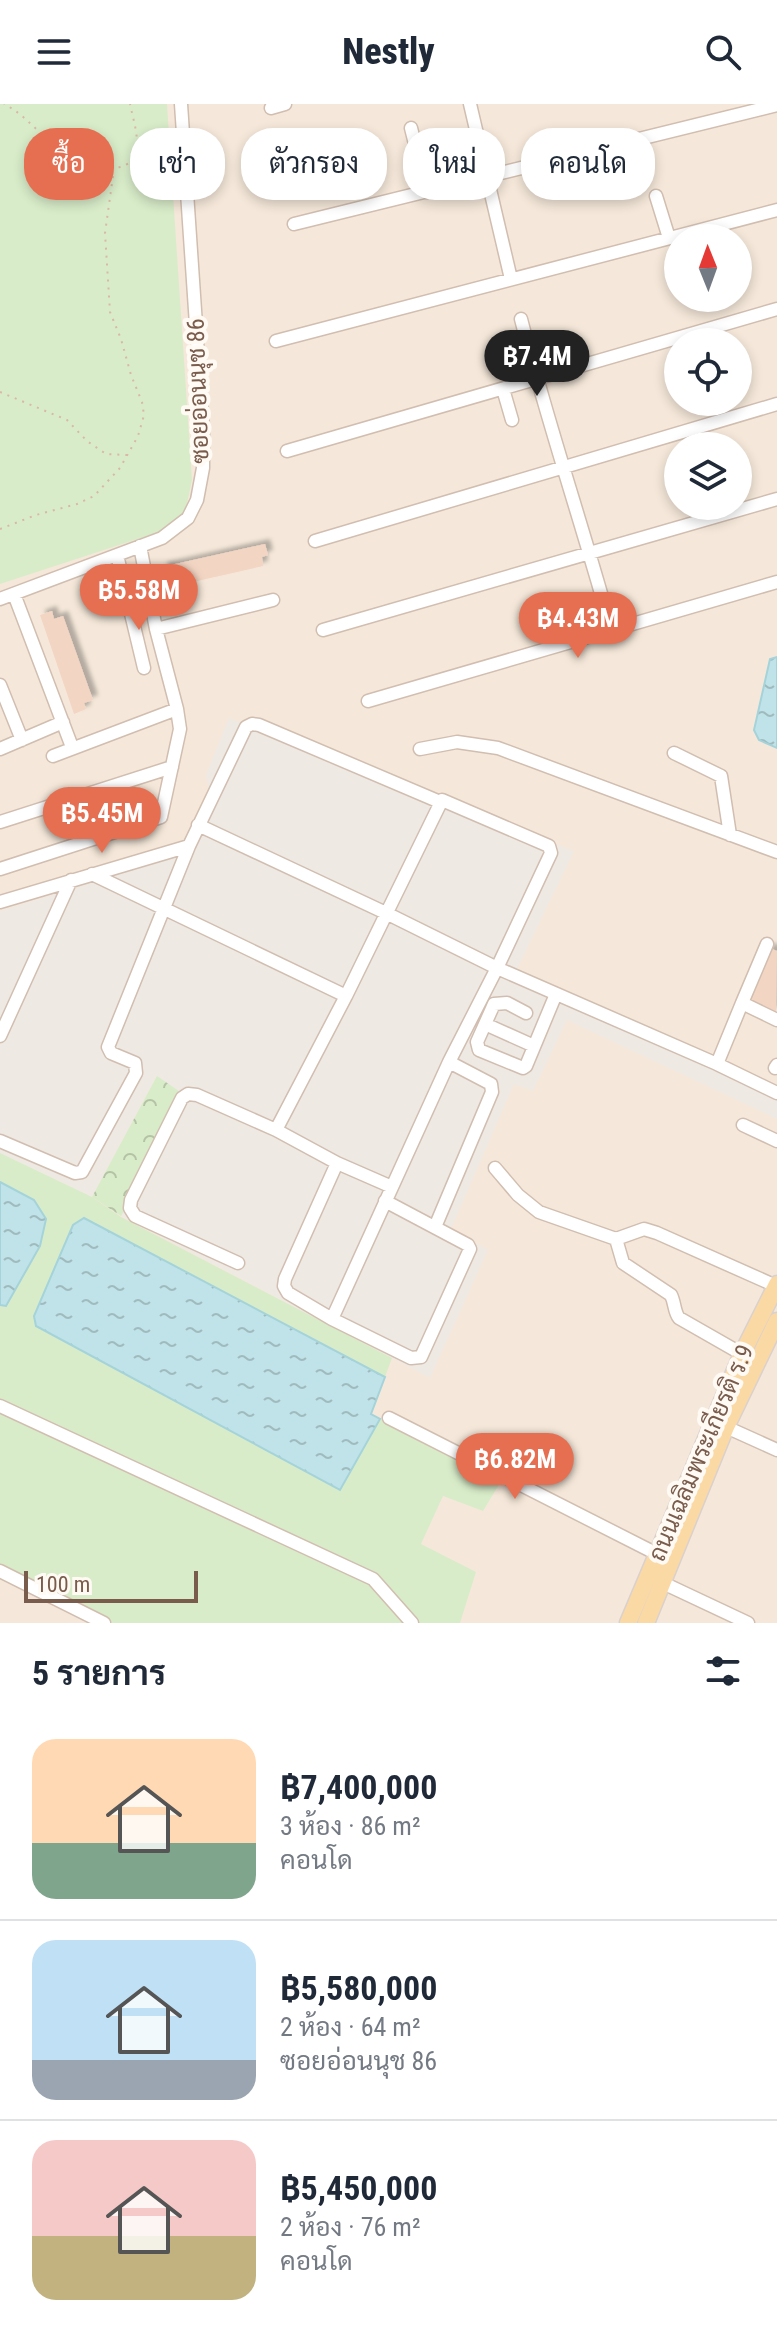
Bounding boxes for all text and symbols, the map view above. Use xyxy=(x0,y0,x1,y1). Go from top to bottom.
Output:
icon: menu xyxy=(32,30,76,74)
icon: search xyxy=(701,30,745,74)
text: Nestly xyxy=(342,31,435,73)
chip: ซื้อ xyxy=(24,128,114,200)
chip: เช่า xyxy=(130,128,225,200)
chip: ตัวกรอง xyxy=(241,128,387,200)
chip: ใหม่ xyxy=(403,128,505,200)
chip: คอนโด xyxy=(521,128,655,200)
north arrow xyxy=(664,224,752,312)
map controls xyxy=(664,224,752,520)
street label: ซอยอ่อนนุช 86 xyxy=(181,318,217,464)
button: locate xyxy=(664,328,752,416)
pin: ฿7.4M xyxy=(481,330,593,398)
text: ฿7.4M xyxy=(502,341,572,371)
button: layers xyxy=(664,432,752,520)
pin: ฿5.58M xyxy=(74,564,204,632)
text: ฿5.58M xyxy=(98,575,180,605)
pin: ฿4.43M xyxy=(513,592,643,660)
text: ฿4.43M xyxy=(537,603,619,633)
pin: ฿5.45M xyxy=(37,787,167,855)
text: ฿5.45M xyxy=(61,798,143,828)
street label: ถนนเฉลิมพระเกียรติ ร.9 xyxy=(642,1340,759,1565)
pin: ฿6.82M xyxy=(450,1433,580,1501)
text: ฿6.82M xyxy=(474,1444,556,1474)
scale bar xyxy=(24,1567,198,1603)
text: 100 m xyxy=(36,1572,90,1597)
icon: filters xyxy=(701,1649,745,1693)
text: 5 รายการ xyxy=(32,1653,166,1693)
text: ฿7,400,000 xyxy=(280,1767,437,1807)
icon: home xyxy=(96,1771,192,1867)
text: 3 ห้อง · 86 m² xyxy=(280,1811,420,1841)
text: คอนโด xyxy=(280,1845,353,1875)
text: ฿5,580,000 xyxy=(280,1968,437,2008)
icon: home xyxy=(96,1972,192,2068)
text: 2 ห้อง · 64 m² xyxy=(280,2012,420,2042)
text: ซอยอ่อนนุช 86 xyxy=(280,2046,437,2076)
text: ฿5,450,000 xyxy=(280,2168,437,2208)
icon: home xyxy=(96,2172,192,2268)
text: 2 ห้อง · 76 m² xyxy=(280,2212,420,2242)
text: คอนโด xyxy=(280,2246,353,2276)

